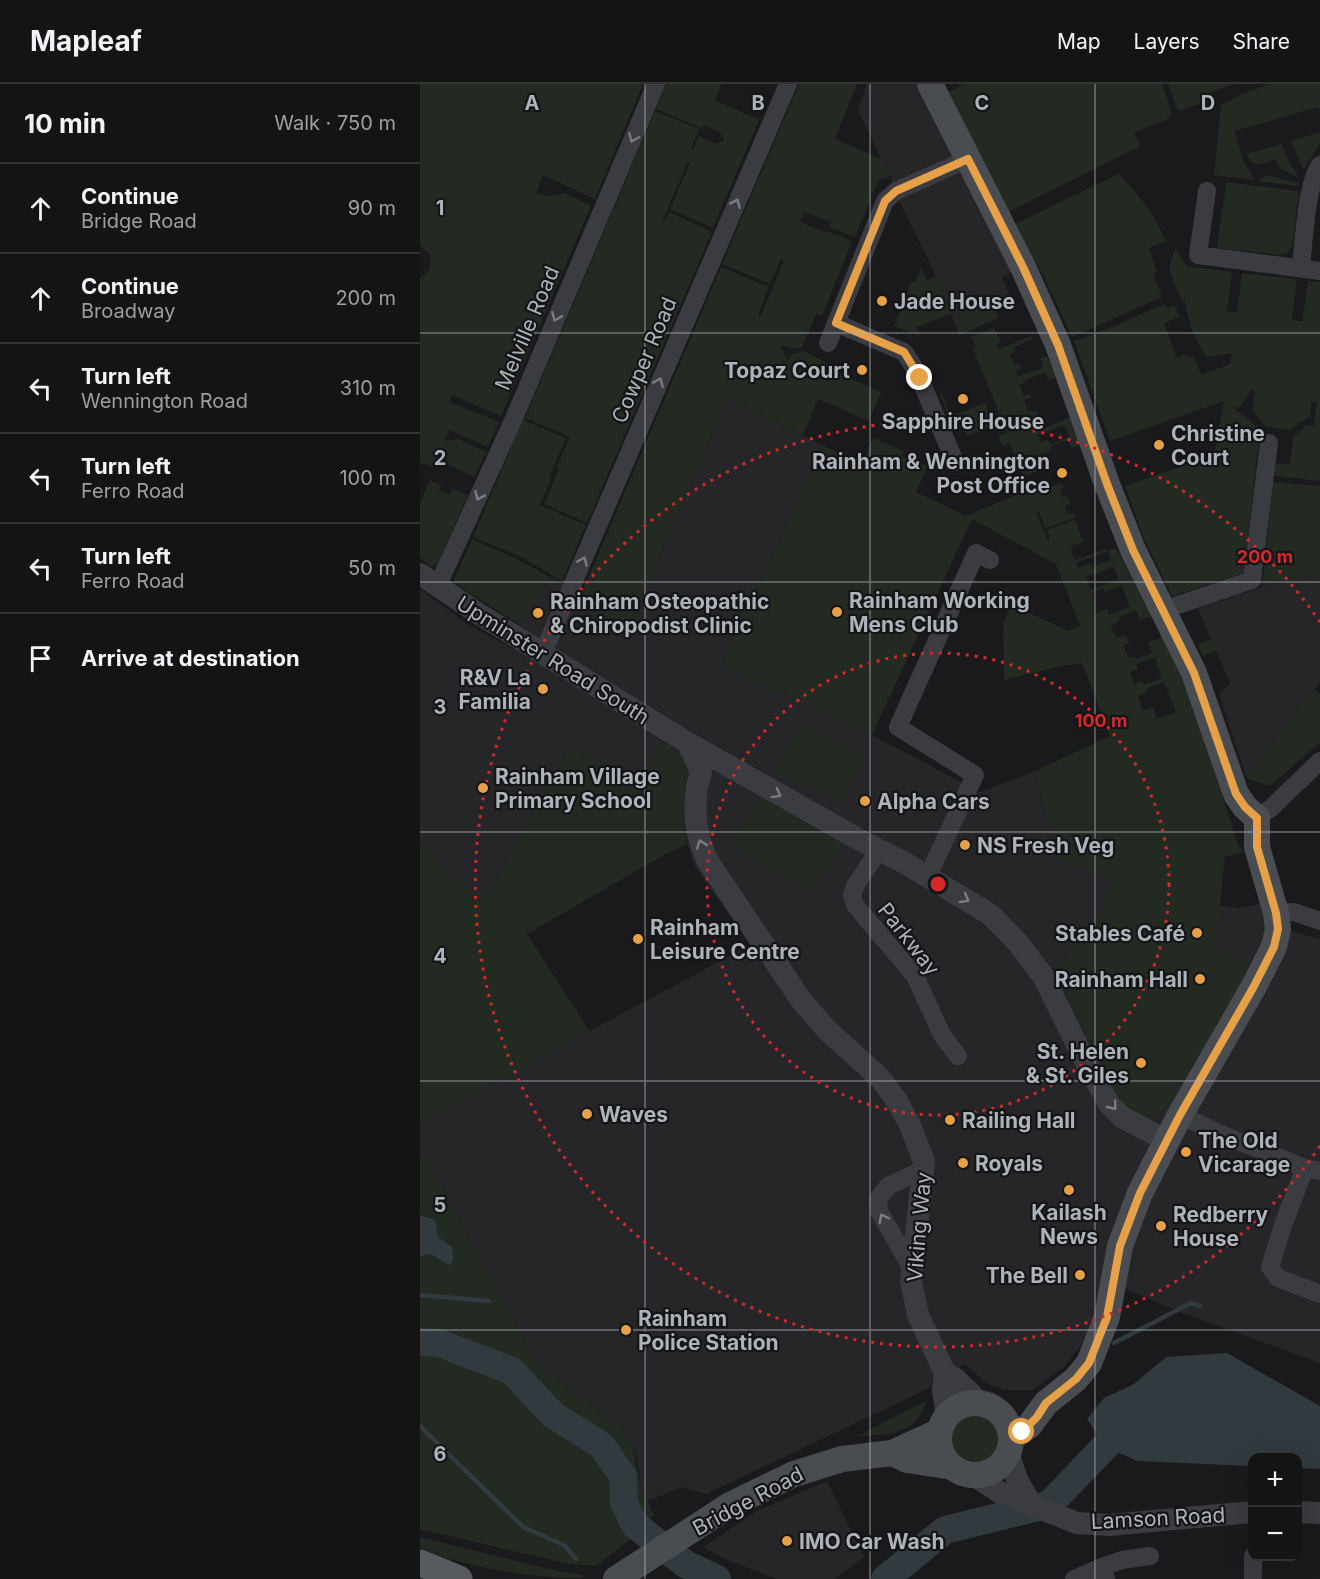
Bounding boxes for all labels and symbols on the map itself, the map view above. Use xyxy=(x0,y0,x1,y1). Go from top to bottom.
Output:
text: A xyxy=(525,91,540,115)
text: B xyxy=(751,91,765,115)
text: C xyxy=(975,91,989,115)
text: D xyxy=(1201,91,1215,115)
one-way arrow xyxy=(628,131,640,142)
text: 1 xyxy=(436,196,444,220)
one-way arrow xyxy=(729,198,741,209)
street label: Melville Road xyxy=(490,262,564,394)
place label: Jade House xyxy=(894,289,1015,314)
street label: Cowper Road xyxy=(606,293,682,427)
marker: Jade House xyxy=(875,294,889,308)
one-way arrow xyxy=(551,311,563,322)
place label: Topaz Court xyxy=(724,358,850,383)
marker: Topaz Court xyxy=(855,363,869,377)
route end xyxy=(906,364,932,390)
one-way arrow xyxy=(652,377,664,388)
marker: Sapphire House xyxy=(956,392,970,406)
place label: Sapphire House xyxy=(882,409,1044,434)
place label: Christine Court xyxy=(1171,421,1265,470)
marker: Christine Court xyxy=(1152,438,1166,452)
text: 2 xyxy=(434,446,446,470)
place label: Rainham & Wennington Post Office xyxy=(812,449,1050,498)
marker: Rainham & Wennington Post Office xyxy=(1055,466,1069,480)
one-way arrow xyxy=(474,490,486,501)
text: 200 m xyxy=(1237,546,1293,567)
one-way arrow xyxy=(576,557,588,568)
place label: Rainham Working Mens Club xyxy=(849,588,1030,637)
place label: Rainham Osteopathic & Chiropodist Clinic xyxy=(550,589,769,638)
street label: Upminster Road South xyxy=(452,590,654,730)
marker: Rainham Working Mens Club xyxy=(830,605,844,619)
marker: Rainham Osteopathic & Chiropodist Clinic xyxy=(531,606,545,620)
place label: R&V La Familia xyxy=(458,665,531,714)
marker: R&V La Familia xyxy=(536,682,550,696)
text: 3 xyxy=(434,695,446,719)
text: 100 m xyxy=(1075,710,1127,731)
place label: Rainham Village Primary School xyxy=(495,764,660,813)
marker: Rainham Village Primary School xyxy=(476,781,490,795)
one-way arrow xyxy=(771,787,781,798)
place label: Alpha Cars xyxy=(877,789,990,814)
marker: Alpha Cars xyxy=(858,794,872,808)
place label: NS Fresh Veg xyxy=(977,833,1114,858)
marker: NS Fresh Veg xyxy=(958,838,972,852)
one-way arrow xyxy=(695,839,708,850)
centre of rings xyxy=(928,874,948,894)
one-way arrow xyxy=(959,892,969,904)
street label: Parkway xyxy=(873,898,945,981)
place label: Rainham Leisure Centre xyxy=(650,915,800,964)
place label: Stables Café xyxy=(1055,921,1185,946)
marker: Stables Café xyxy=(1190,926,1204,940)
marker: Rainham Leisure Centre xyxy=(631,932,645,946)
text: 4 xyxy=(433,944,447,968)
place label: Rainham Hall xyxy=(1055,967,1188,992)
marker: Rainham Hall xyxy=(1193,972,1207,986)
place label: St. Helen & St. Giles xyxy=(1026,1039,1129,1088)
marker: St. Helen & St. Giles xyxy=(1134,1056,1148,1070)
one-way arrow xyxy=(1105,1099,1116,1110)
place label: Waves xyxy=(599,1102,668,1127)
marker: Waves xyxy=(580,1107,594,1121)
place label: Railing Hall xyxy=(962,1108,1076,1133)
marker: Railing Hall xyxy=(943,1113,957,1127)
place label: The Old Vicarage xyxy=(1198,1128,1290,1177)
marker: The Old Vicarage xyxy=(1179,1145,1193,1159)
place label: Royals xyxy=(975,1151,1043,1176)
marker: Royals xyxy=(956,1156,970,1170)
street label: Viking Way xyxy=(902,1171,936,1283)
marker: Kailash News xyxy=(1062,1183,1076,1197)
text: 5 xyxy=(434,1193,446,1217)
place label: Kailash News xyxy=(1031,1200,1107,1249)
place label: Redberry House xyxy=(1173,1202,1269,1251)
one-way arrow xyxy=(879,1214,890,1224)
marker: Redberry House xyxy=(1154,1219,1168,1233)
place label: The Bell xyxy=(986,1263,1068,1288)
marker: The Bell xyxy=(1073,1268,1087,1282)
place label: Rainham Police Station xyxy=(638,1306,779,1355)
marker: Rainham Police Station xyxy=(619,1323,633,1337)
route start xyxy=(1008,1418,1034,1444)
text: 6 xyxy=(434,1442,447,1466)
street label: Bridge Road xyxy=(688,1461,808,1541)
street label: Lamson Road xyxy=(1090,1502,1226,1534)
place label: IMO Car Wash xyxy=(799,1529,944,1554)
marker: IMO Car Wash xyxy=(780,1534,794,1548)

